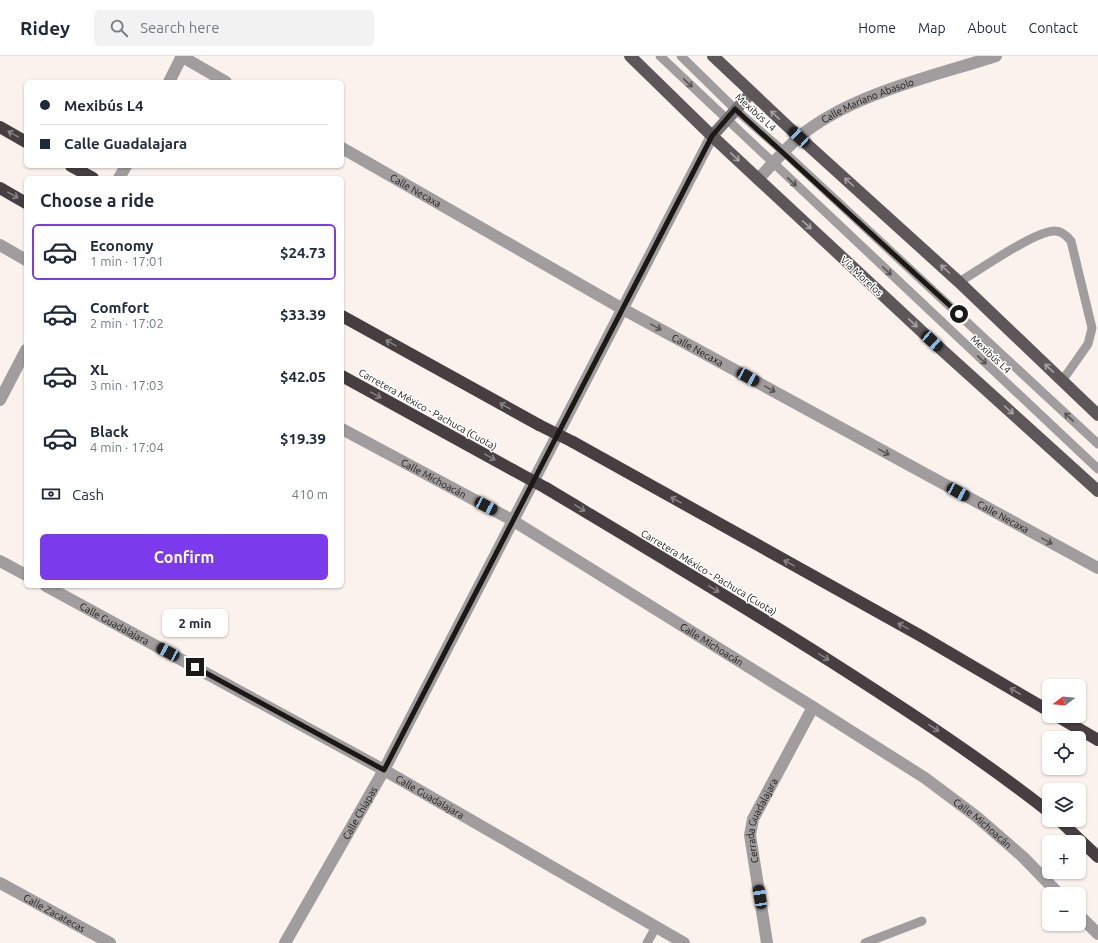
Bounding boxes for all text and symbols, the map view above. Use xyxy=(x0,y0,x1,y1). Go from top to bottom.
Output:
search box xyxy=(94,10,374,46)
text: Ridey xyxy=(20,17,70,39)
icon: search xyxy=(108,17,130,39)
text: Search here xyxy=(140,19,219,36)
text: Home xyxy=(858,20,896,36)
text: Map xyxy=(918,20,946,36)
text: About xyxy=(968,20,1007,36)
text: Contact xyxy=(1029,20,1078,36)
street label: Calle Mariano Abasolo xyxy=(819,76,915,126)
one-way arrow xyxy=(683,78,693,88)
street label: Mexibús L4 xyxy=(733,91,778,134)
text: Mexibús L4 xyxy=(64,97,143,114)
one-way arrow xyxy=(770,110,780,120)
car xyxy=(786,124,812,150)
one-way arrow xyxy=(7,130,19,138)
text: Calle Guadalajara xyxy=(64,135,187,152)
one-way arrow xyxy=(730,152,740,162)
street label: Calle Necaxa xyxy=(388,172,443,210)
one-way arrow xyxy=(787,178,797,187)
one-way arrow xyxy=(844,178,854,187)
text: Choose a ride xyxy=(40,190,154,210)
one-way arrow xyxy=(7,192,19,200)
one-way arrow xyxy=(802,220,812,229)
icon: car xyxy=(42,234,78,270)
text: Economy xyxy=(90,237,154,254)
text: $24.73 xyxy=(280,244,326,261)
text: 1 min · 17:01 xyxy=(90,254,164,268)
street label: Vía Morelos xyxy=(838,254,885,299)
one-way arrow xyxy=(940,265,950,274)
one-way arrow xyxy=(882,267,892,276)
icon: car xyxy=(42,296,78,332)
text: Comfort xyxy=(90,299,149,316)
route start xyxy=(950,305,968,323)
text: $33.39 xyxy=(280,306,326,323)
text: 2 min · 17:02 xyxy=(90,316,164,330)
one-way arrow xyxy=(908,318,918,327)
one-way arrow xyxy=(649,324,661,331)
car xyxy=(919,329,945,353)
street label: Calle Necaxa xyxy=(670,332,725,369)
street label: Mexibús L4 xyxy=(968,333,1013,376)
one-way arrow xyxy=(385,338,397,346)
one-way arrow xyxy=(977,355,987,365)
icon: car xyxy=(42,358,78,394)
text: XL xyxy=(90,361,108,378)
one-way arrow xyxy=(1044,364,1055,373)
car xyxy=(735,366,761,388)
street label: Carretera México - Pachuca (Cuota) xyxy=(357,367,499,452)
text: $42.05 xyxy=(280,368,326,385)
text: 3 min · 17:03 xyxy=(90,378,164,392)
one-way arrow xyxy=(764,386,776,394)
one-way arrow xyxy=(370,391,382,399)
one-way arrow xyxy=(499,401,511,409)
one-way arrow xyxy=(1004,405,1014,415)
one-way arrow xyxy=(1064,413,1075,422)
icon: car xyxy=(42,420,78,456)
text: Black xyxy=(90,423,129,440)
text: $19.39 xyxy=(280,430,326,447)
text: 4 min · 17:04 xyxy=(90,440,164,454)
one-way arrow xyxy=(878,448,890,456)
one-way arrow xyxy=(484,454,496,461)
street label: Calle Michoacán xyxy=(399,457,468,500)
car xyxy=(945,481,971,503)
icon: cash xyxy=(40,483,62,505)
text: Cash xyxy=(72,486,104,503)
text: 410 m xyxy=(292,487,328,501)
car xyxy=(473,495,499,517)
one-way arrow xyxy=(670,495,682,503)
street label: Calle Necaxa xyxy=(975,498,1031,535)
one-way arrow xyxy=(574,504,585,512)
street label: Carretera México - Pachuca (Cuota) xyxy=(639,527,779,617)
button: Confirm xyxy=(40,534,328,580)
one-way arrow xyxy=(1041,537,1053,545)
one-way arrow xyxy=(783,559,795,566)
one-way arrow xyxy=(708,585,720,593)
street label: Calle Guadalajara xyxy=(78,600,151,647)
callout: 2 min xyxy=(162,609,228,637)
text: 2 min xyxy=(179,616,211,630)
street label: Calle Michoacán xyxy=(678,621,745,668)
one-way arrow xyxy=(897,622,909,629)
car xyxy=(155,641,181,663)
one-way arrow xyxy=(818,654,830,662)
route end xyxy=(186,658,204,676)
north arrow xyxy=(1042,679,1086,723)
map controls xyxy=(1042,679,1086,931)
one-way arrow xyxy=(1009,687,1021,695)
one-way arrow xyxy=(928,724,939,732)
button: locate xyxy=(1042,731,1086,775)
street label: Calle Guadalajara xyxy=(394,773,466,821)
street label: Cerrada Guadalajara xyxy=(745,776,780,864)
button: layers xyxy=(1042,783,1086,827)
street label: Calle Chiapas xyxy=(340,785,379,841)
street label: Calle Michoacán xyxy=(951,796,1014,851)
button: + xyxy=(1042,835,1086,879)
car xyxy=(752,884,768,910)
button: − xyxy=(1042,887,1086,931)
street label: Calle Zacatecas xyxy=(21,892,87,934)

